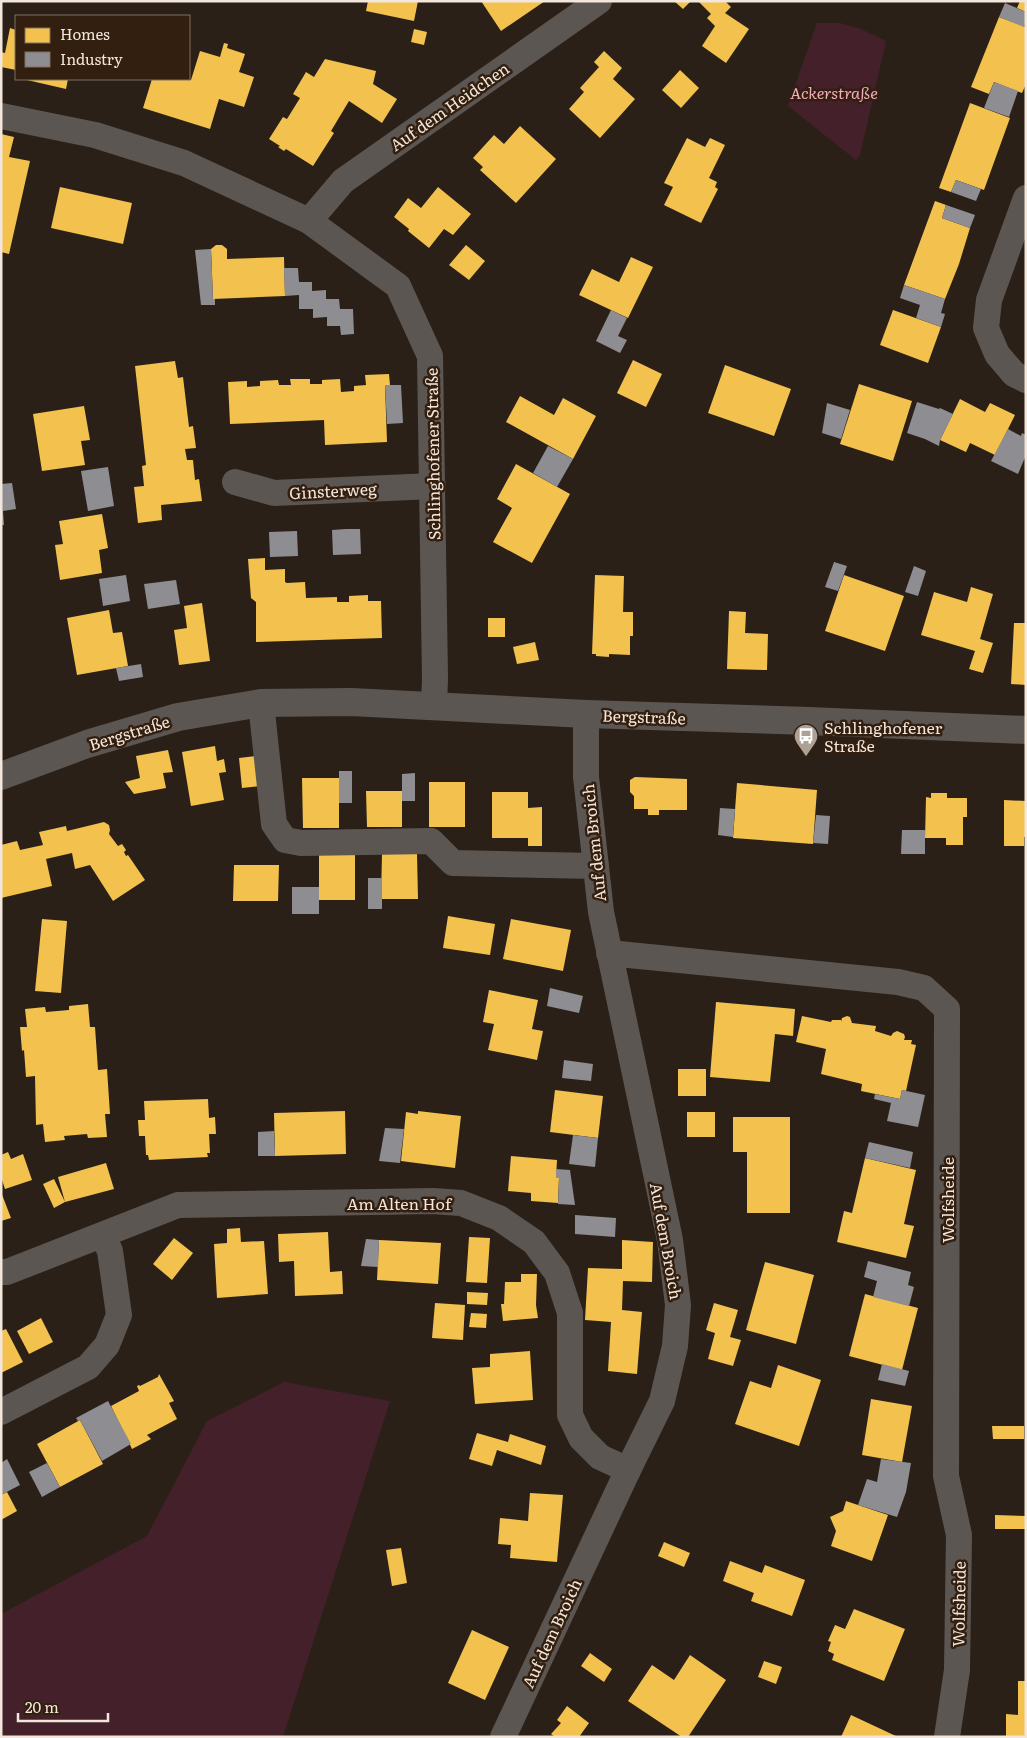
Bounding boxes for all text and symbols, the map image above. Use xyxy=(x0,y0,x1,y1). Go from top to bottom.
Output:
legend xyxy=(15,15,190,80)
text: Homes xyxy=(60,22,110,45)
text: Industry xyxy=(60,47,123,70)
street label: Auf dem Heidchen xyxy=(384,56,514,156)
park label: Ackerstraße xyxy=(790,80,878,104)
street label: Schlinghofener Straße xyxy=(418,368,446,540)
street label: Ginsterweg xyxy=(289,476,377,504)
street label: Bergstraße xyxy=(602,703,686,729)
street label: Bergstraße xyxy=(86,708,172,756)
place label: Schlinghofener Straße xyxy=(824,715,943,757)
bus stop icon: Schlinghofener Straße xyxy=(793,723,819,757)
street label: Auf dem Broich xyxy=(575,783,611,903)
street label: Wolfsheide xyxy=(935,1157,959,1243)
street label: Auf dem Broich xyxy=(645,1181,689,1302)
street label: Am Alten Hof xyxy=(347,1191,453,1215)
street label: Wolfsheide xyxy=(945,1561,971,1647)
street label: Auf dem Broich xyxy=(515,1574,587,1692)
scale bar xyxy=(18,1690,108,1722)
text: 20 m xyxy=(25,1695,59,1718)

